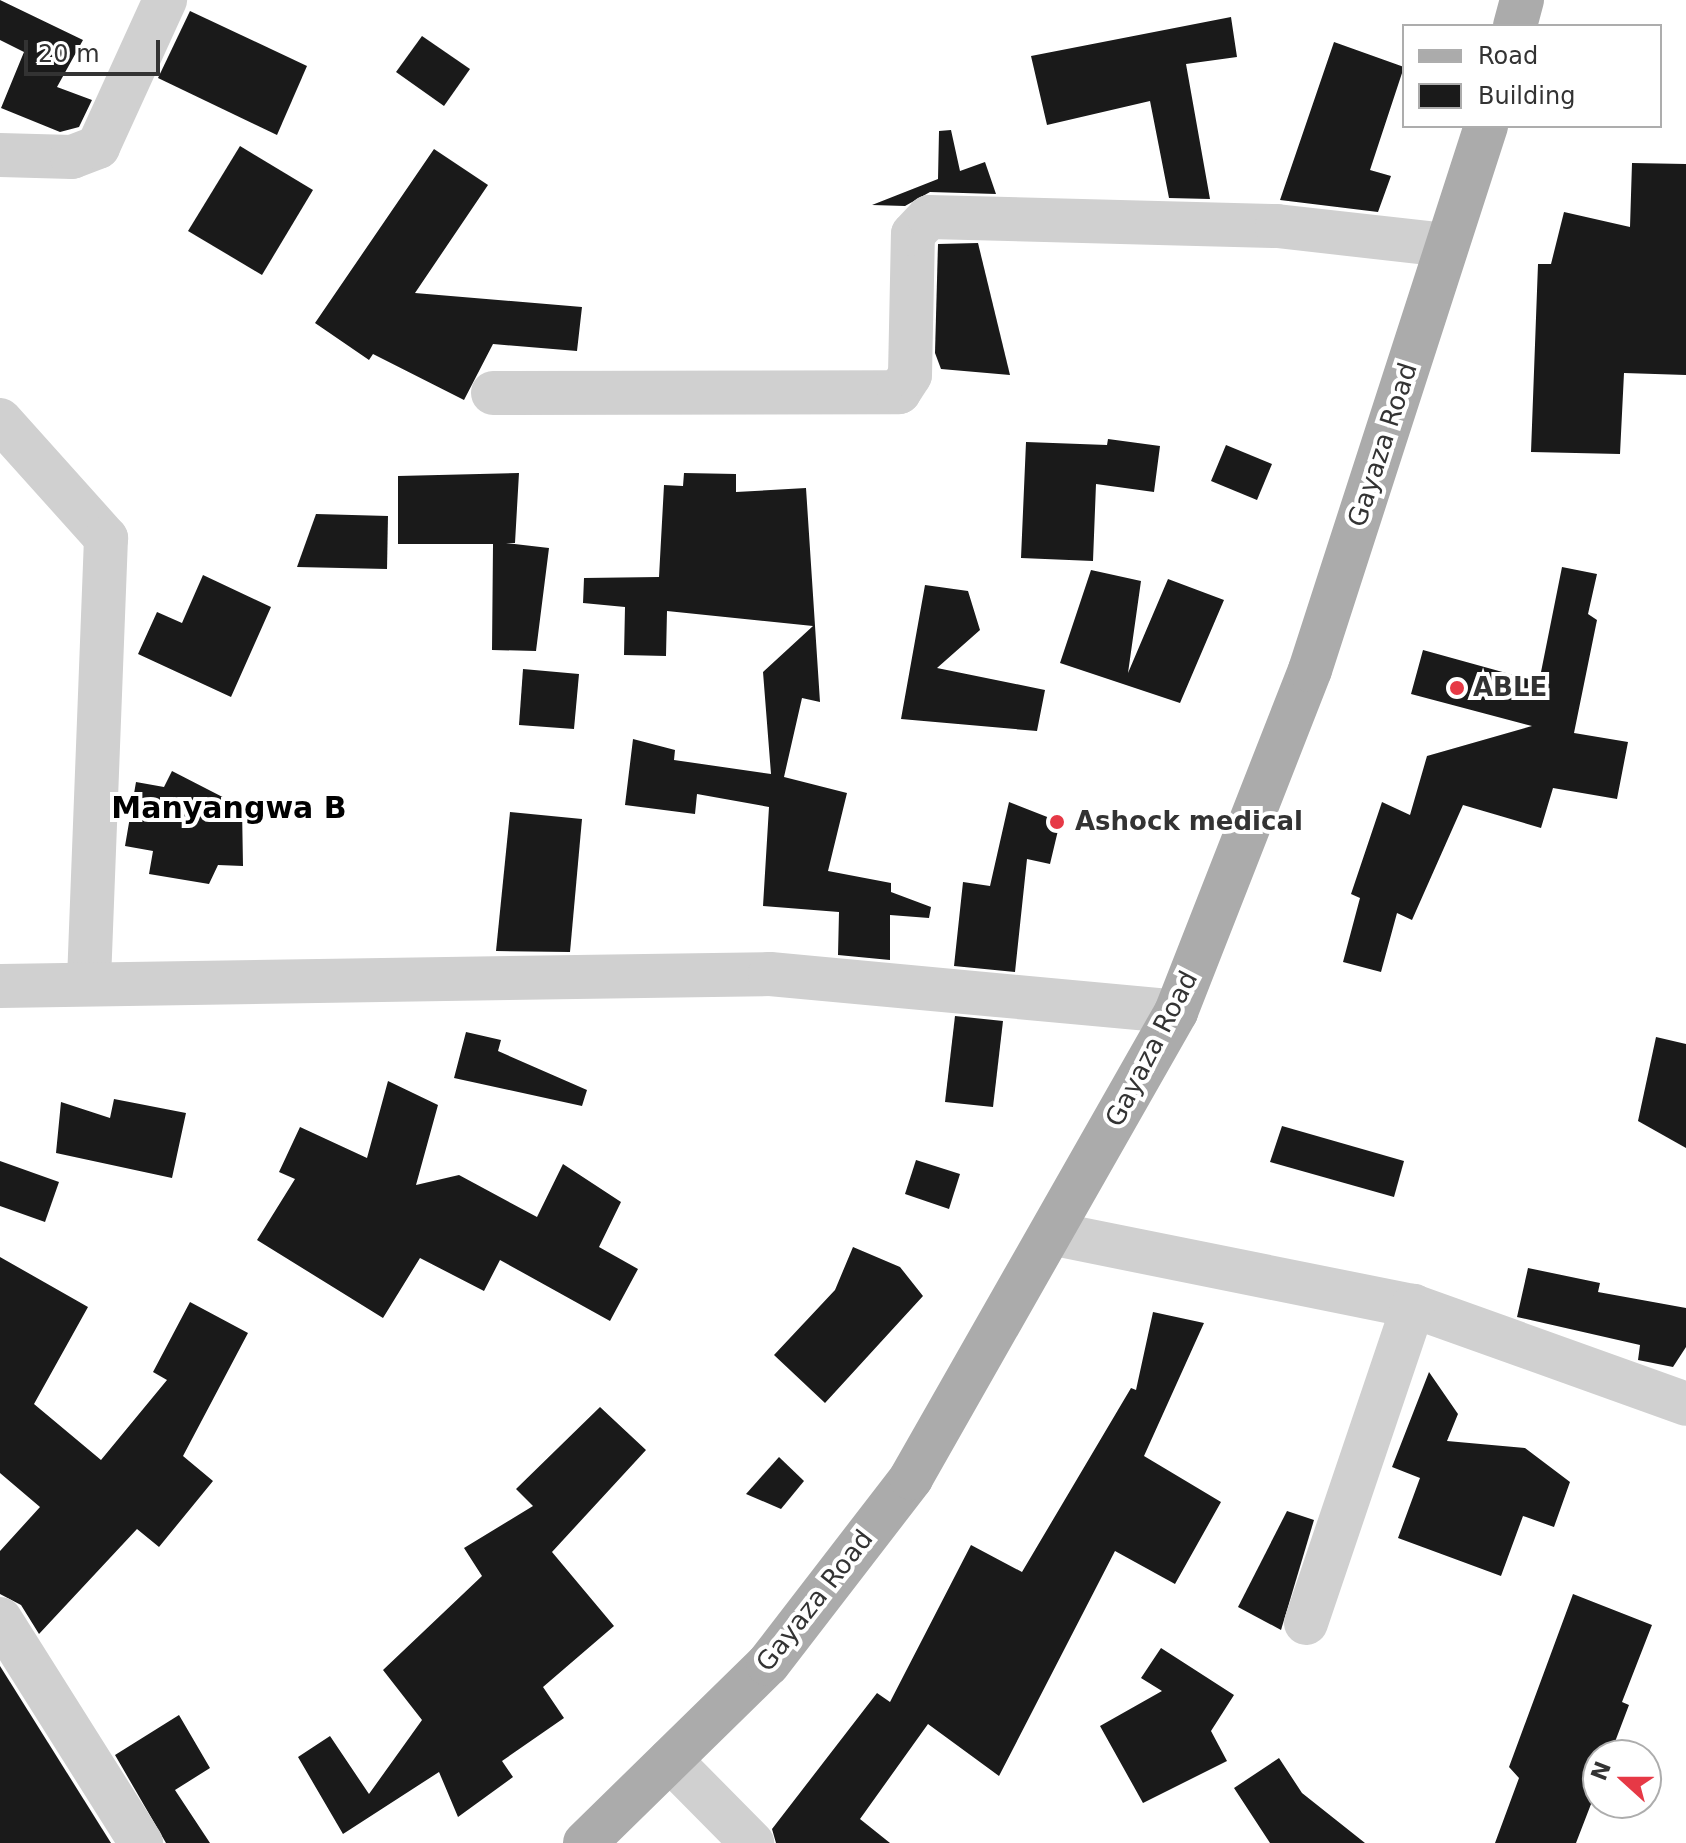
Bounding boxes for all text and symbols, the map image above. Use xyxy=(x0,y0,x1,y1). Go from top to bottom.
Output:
scale bar xyxy=(28,24,164,74)
legend xyxy=(1402,24,1662,128)
text: 20 m xyxy=(38,40,100,68)
text: Road xyxy=(1478,42,1538,70)
text: Building xyxy=(1478,82,1575,110)
street label: Gayaza Road xyxy=(1342,359,1424,531)
place label: ABLE xyxy=(1473,672,1547,704)
marker: ABLE xyxy=(1448,679,1466,697)
district label: Manyangwa B xyxy=(111,790,347,826)
place label: Ashock medical xyxy=(1075,806,1303,838)
marker: Ashock medical xyxy=(1046,811,1068,833)
street label: Gayaza Road xyxy=(1099,966,1205,1132)
street label: Gayaza Road xyxy=(750,1524,880,1678)
north arrow xyxy=(1582,1739,1662,1819)
text: N xyxy=(1586,1758,1616,1784)

